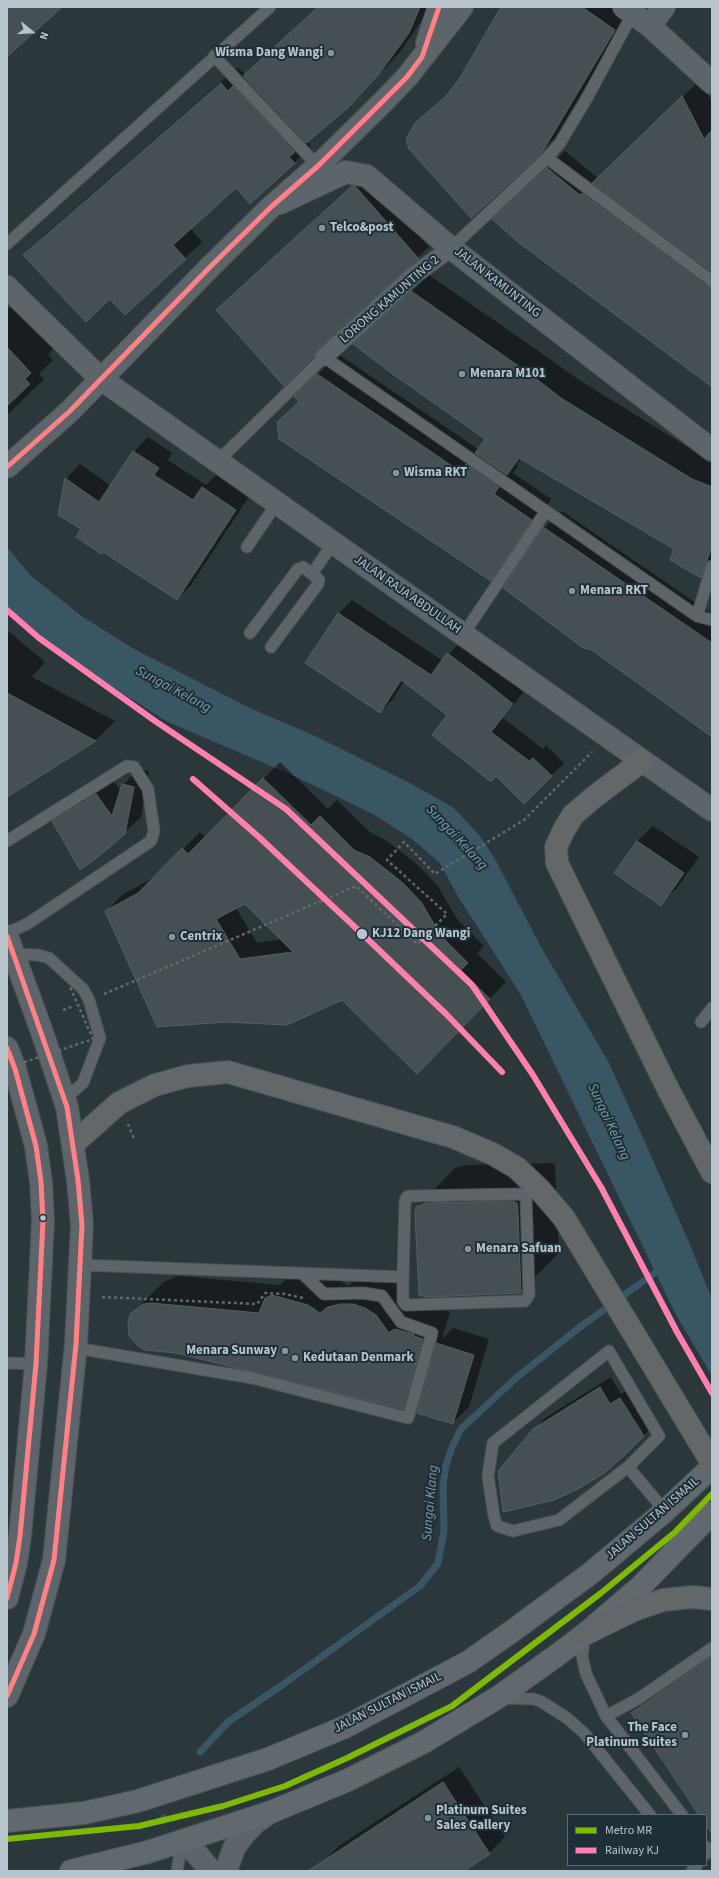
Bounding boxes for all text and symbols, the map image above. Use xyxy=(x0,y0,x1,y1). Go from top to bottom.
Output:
north arrow xyxy=(12,12,52,52)
text: N xyxy=(36,30,52,42)
place label: Wisma Dang Wangi xyxy=(215,45,323,61)
marker: Wisma Dang Wangi xyxy=(326,48,336,58)
place label: Telco&post xyxy=(330,220,393,236)
marker: Telco&post xyxy=(317,223,327,233)
street label: JALAN KAMUNTING xyxy=(451,244,543,322)
street label: LORONG KAMUNTING 2 xyxy=(337,253,443,347)
place label: Menara M101 xyxy=(470,366,546,382)
marker: Menara M101 xyxy=(457,369,467,379)
place label: Wisma RKT xyxy=(404,465,467,481)
marker: Wisma RKT xyxy=(391,468,401,478)
street label: JALAN RAJA ABDULLAH xyxy=(350,552,464,638)
place label: Menara RKT xyxy=(580,583,648,599)
marker: Menara RKT xyxy=(567,586,577,596)
water label: Sungai Kelang xyxy=(132,663,214,717)
water label: Sungai Kelang xyxy=(422,802,490,874)
place label: KJ12 Dang Wangi xyxy=(372,926,470,942)
marker: KJ12 Dang Wangi xyxy=(355,927,369,941)
place label: Centrix xyxy=(180,929,222,945)
marker: Centrix xyxy=(167,932,177,942)
water label: Sungai Kelang xyxy=(583,1081,633,1163)
unlabelled marker xyxy=(38,1213,48,1223)
place label: Menara Safuan xyxy=(476,1241,561,1257)
marker: Menara Safuan xyxy=(463,1244,473,1254)
place label: Menara Sunway xyxy=(186,1343,277,1359)
marker: Menara Sunway xyxy=(280,1346,290,1356)
place label: Kedutaan Denmark xyxy=(303,1350,414,1366)
marker: Kedutaan Denmark xyxy=(290,1353,300,1363)
water label: Sungai Klang xyxy=(419,1464,443,1542)
street label: JALAN SULTAN ISMAIL xyxy=(603,1474,703,1564)
street label: JALAN SULTAN ISMAIL xyxy=(331,1669,445,1737)
place label: The Face Platinum Suites xyxy=(586,1720,677,1751)
marker: The Face Platinum Suites xyxy=(680,1730,690,1740)
place label: Platinum Suites Sales Gallery xyxy=(436,1803,527,1834)
marker: Platinum Suites Sales Gallery xyxy=(423,1813,433,1823)
legend xyxy=(567,1814,707,1866)
text: Metro MR xyxy=(605,1822,652,1839)
text: Railway KJ xyxy=(605,1842,659,1859)

